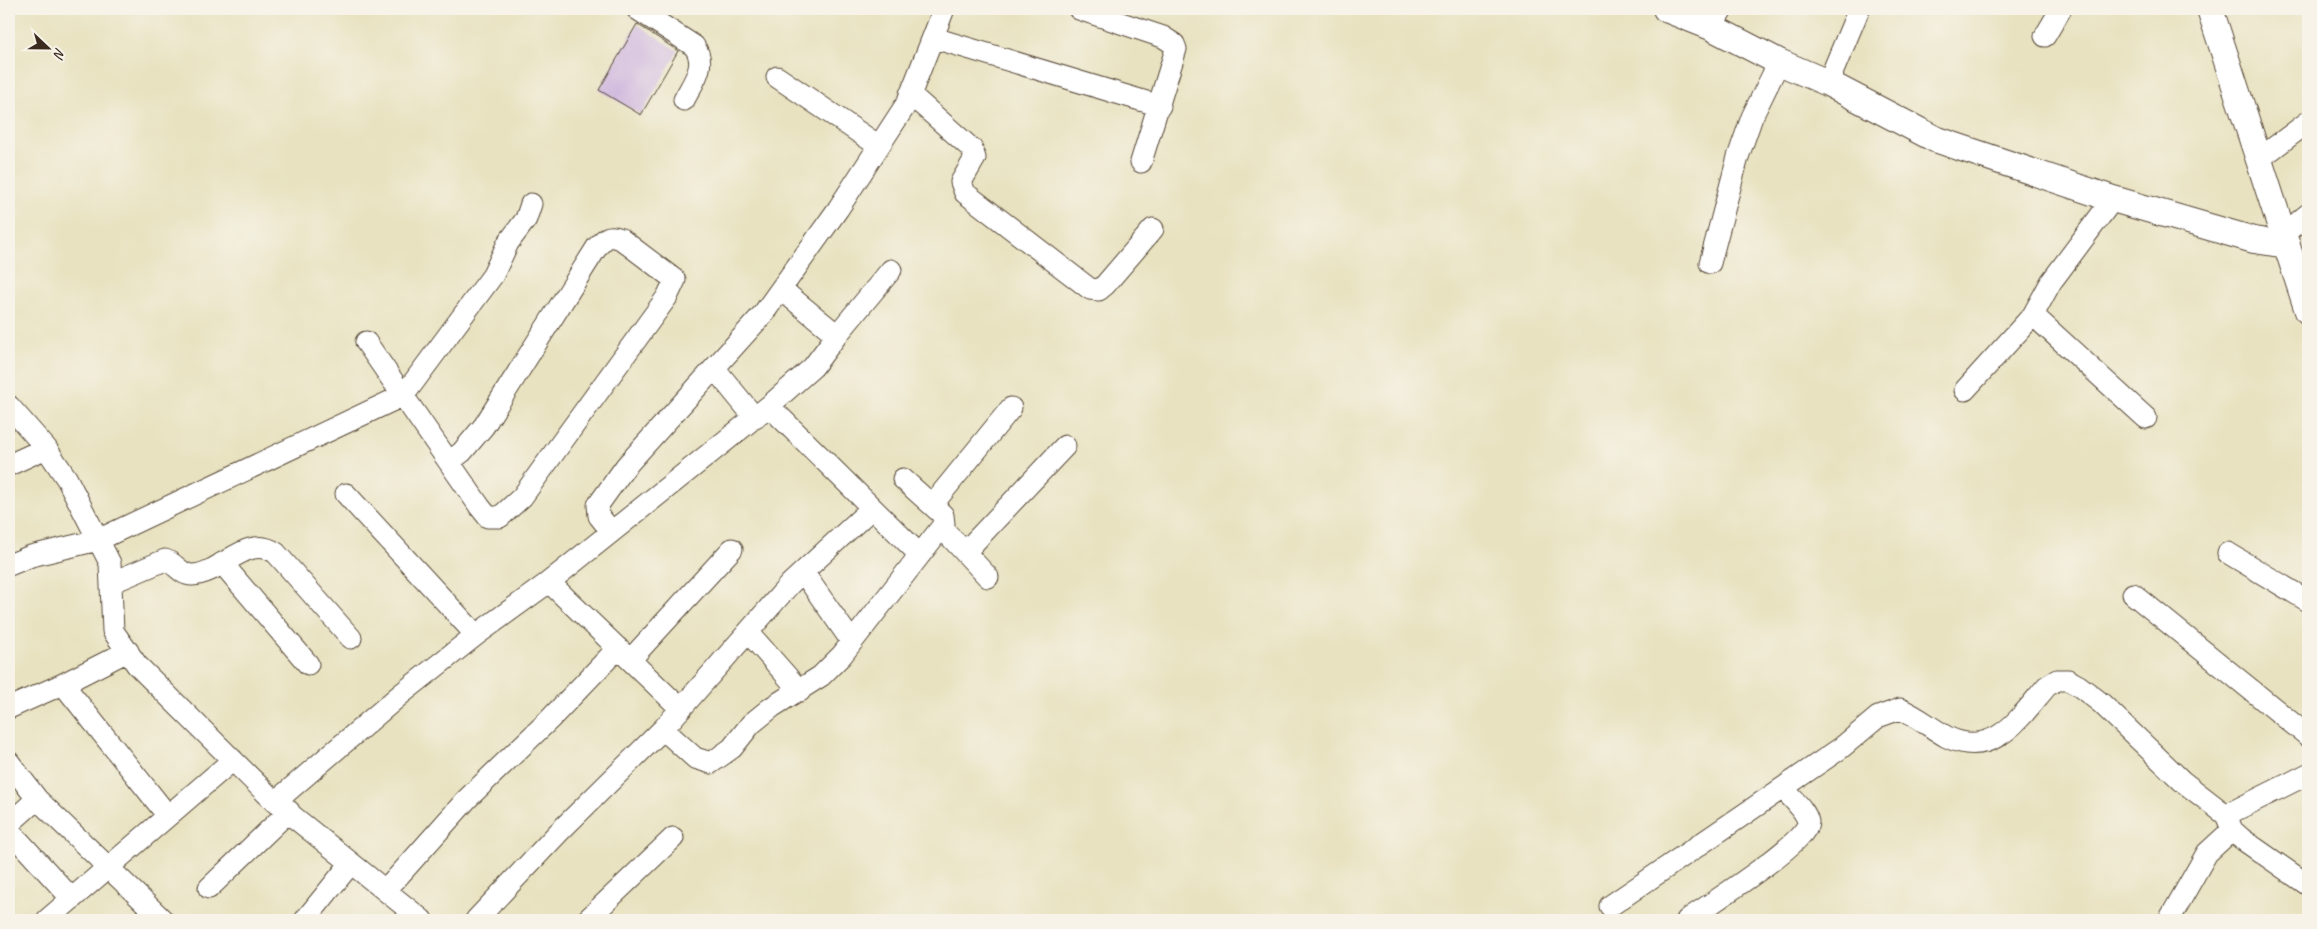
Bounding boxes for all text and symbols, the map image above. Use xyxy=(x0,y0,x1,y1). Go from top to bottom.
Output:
north arrow xyxy=(22,22,72,72)
text: N xyxy=(49,45,69,62)

